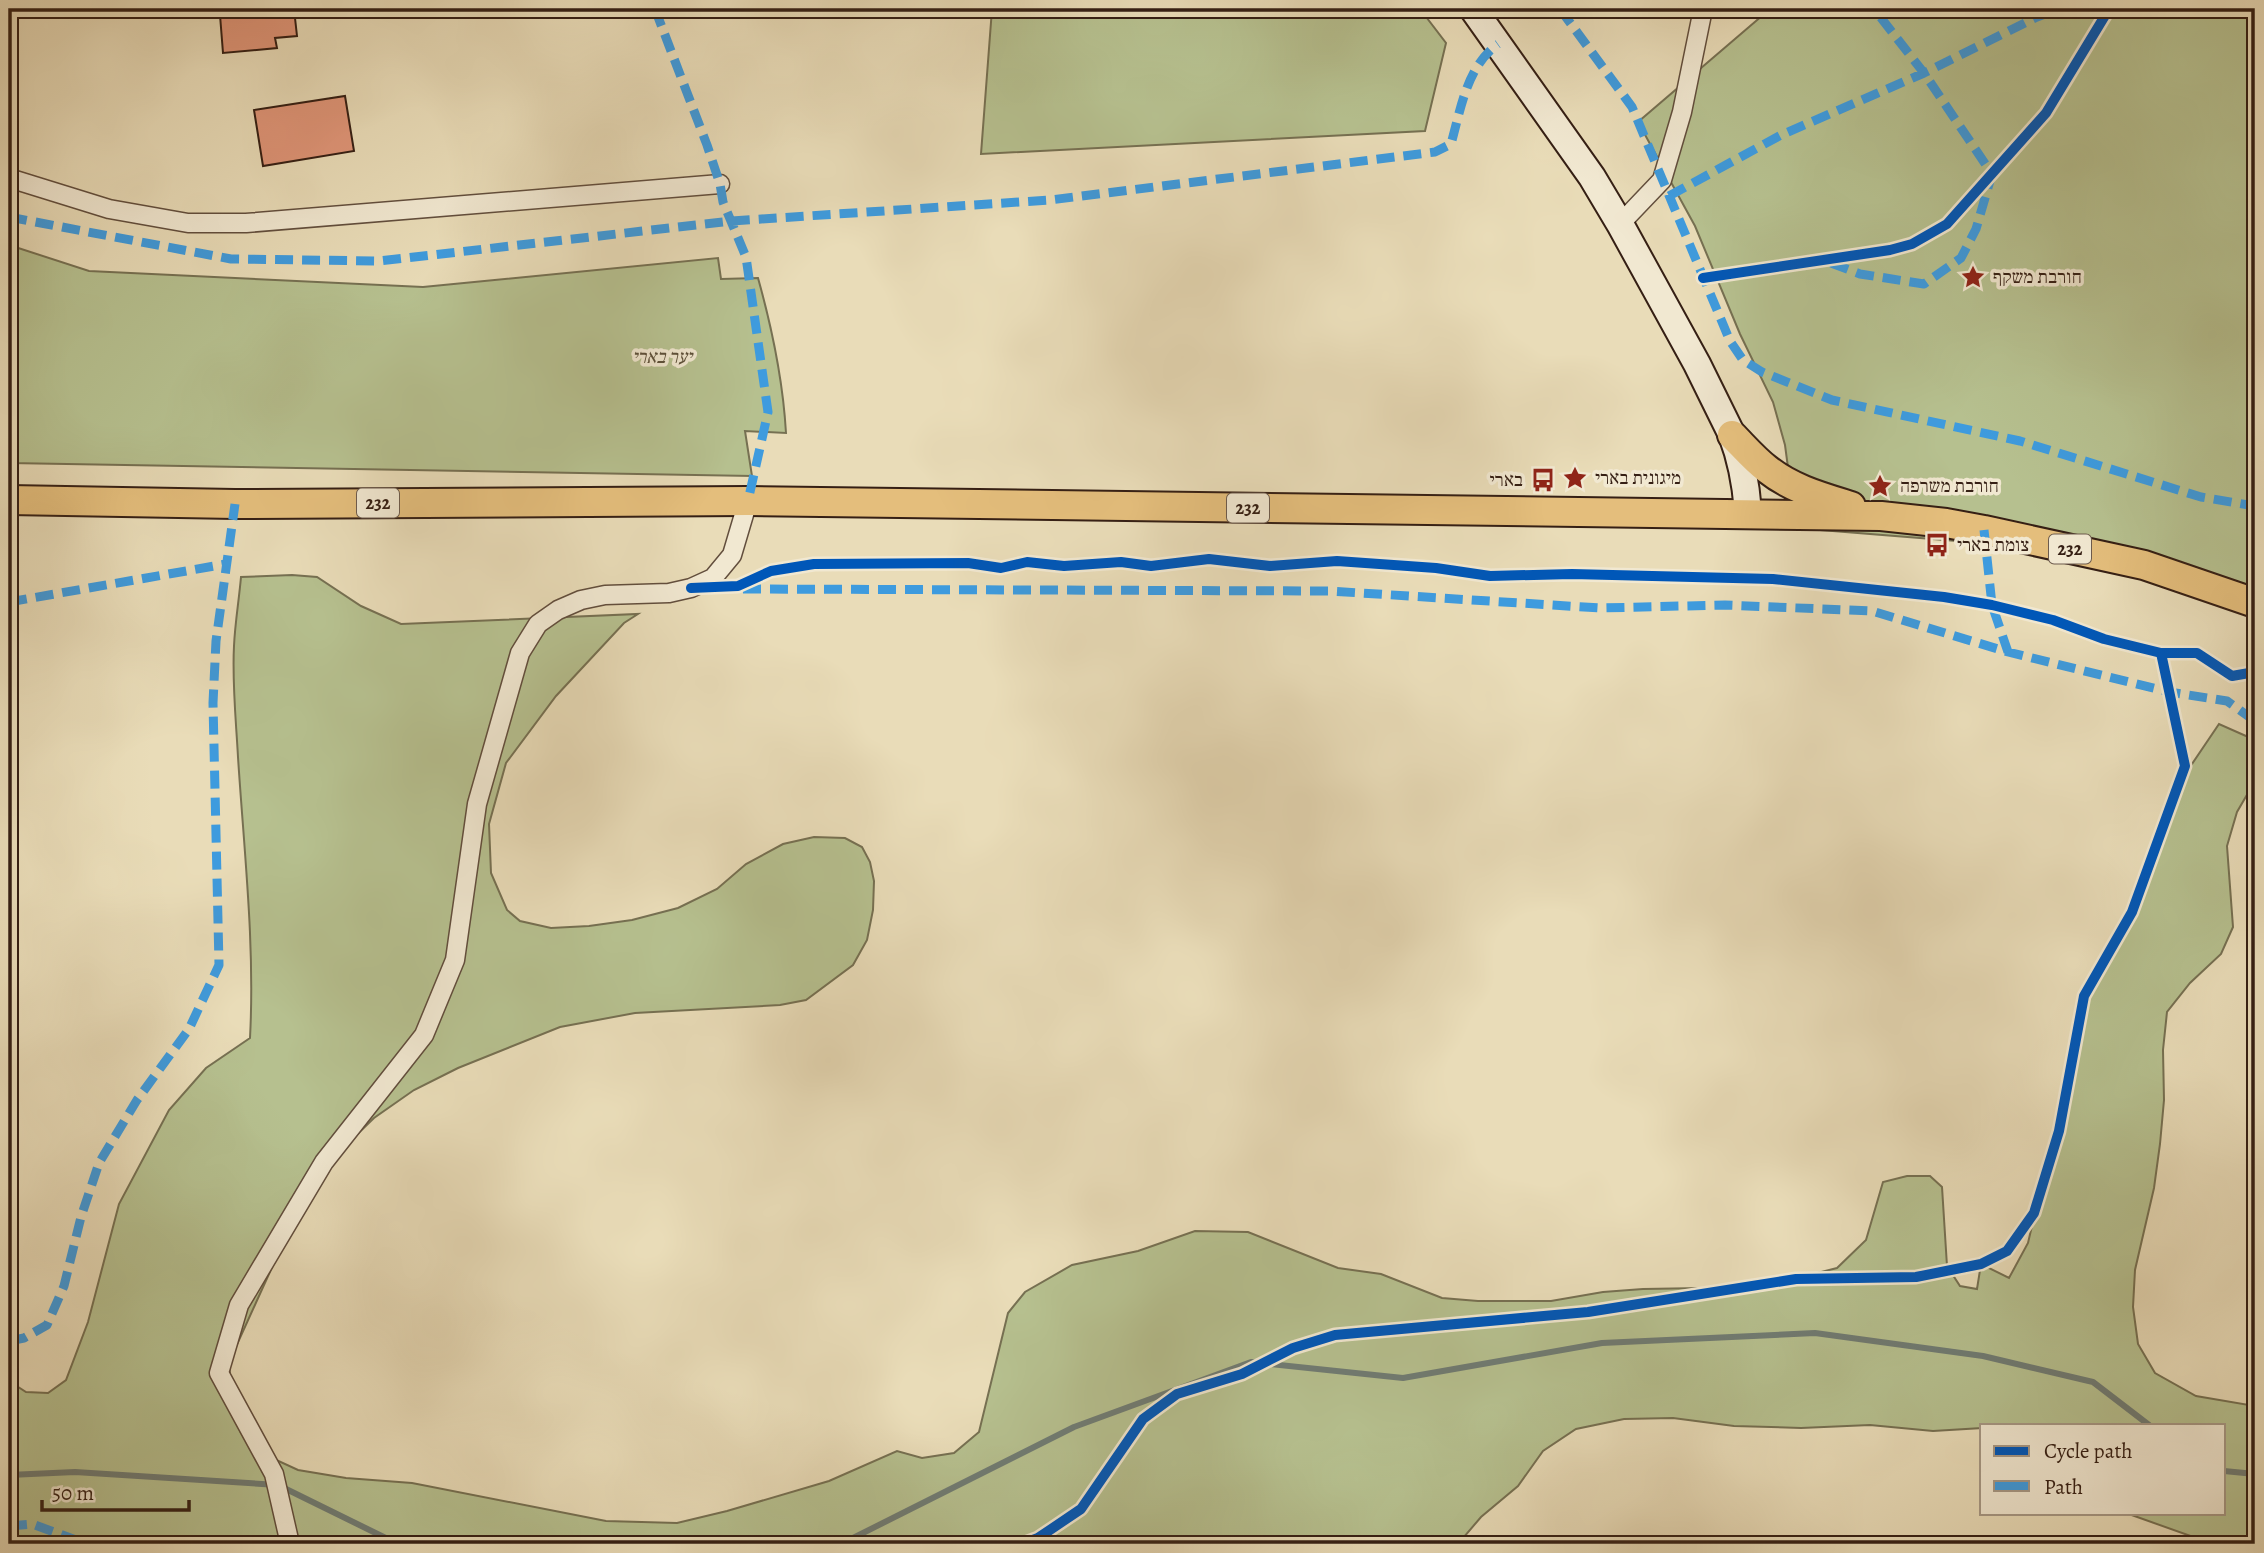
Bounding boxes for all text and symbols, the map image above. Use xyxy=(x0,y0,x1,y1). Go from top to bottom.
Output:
place icon: חורבת משקף xyxy=(1959,263,1987,291)
place label: חורבת משקף xyxy=(1993,264,2082,290)
park label: יער בארי xyxy=(632,344,694,370)
place icon: מיגונית בארי xyxy=(1561,464,1589,492)
place label: מיגונית בארי xyxy=(1595,465,1681,491)
bus stop icon: בארי xyxy=(1529,466,1557,494)
place label: בארי xyxy=(1490,467,1523,493)
place icon: חורבת משרפה xyxy=(1866,472,1894,500)
place label: חורבת משרפה xyxy=(1900,473,1999,499)
road number: 232 xyxy=(357,489,399,518)
road number: 232 xyxy=(1227,494,1269,522)
bus stop icon: צומת בארי xyxy=(1923,531,1951,559)
place label: צומת בארי xyxy=(1957,532,2029,558)
road number: 232 xyxy=(2049,534,2091,564)
legend xyxy=(1980,1424,2226,1514)
text: Cycle path xyxy=(2044,1437,2133,1465)
scale bar xyxy=(42,1469,189,1513)
text: Path xyxy=(2044,1473,2083,1501)
text: 50 m xyxy=(52,1479,94,1507)

